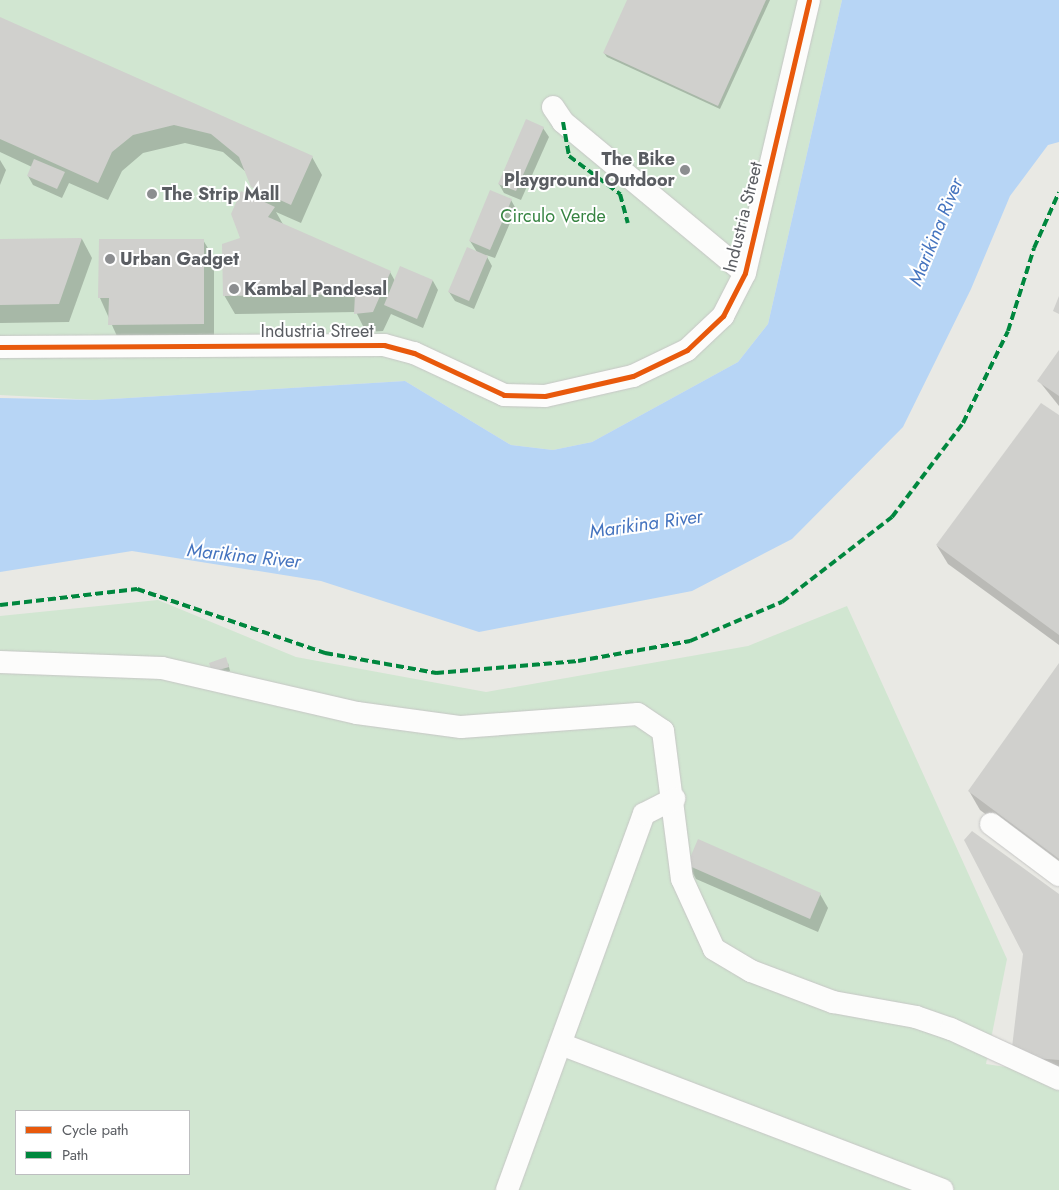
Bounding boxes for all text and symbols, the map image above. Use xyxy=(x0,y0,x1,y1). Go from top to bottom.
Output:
place label: The Bike Playground Outdoor xyxy=(504,149,675,192)
street label: Industria Street xyxy=(719,160,767,274)
marker: The Bike Playground Outdoor xyxy=(679,164,691,176)
water label: Marikina River xyxy=(904,175,968,289)
place label: The Strip Mall xyxy=(162,183,279,205)
marker: The Strip Mall xyxy=(146,188,158,200)
park label: Circulo Verde xyxy=(500,205,606,227)
place label: Urban Gadget xyxy=(120,248,239,270)
marker: Urban Gadget xyxy=(104,253,116,265)
place label: Kambal Pandesal xyxy=(244,278,387,300)
marker: Kambal Pandesal xyxy=(228,283,240,295)
street label: Industria Street xyxy=(260,320,374,342)
water label: Marikina River xyxy=(588,505,704,543)
water label: Marikina River xyxy=(186,539,302,573)
legend xyxy=(15,1110,190,1175)
text: Cycle path xyxy=(62,1119,129,1141)
text: Path xyxy=(62,1144,88,1166)

